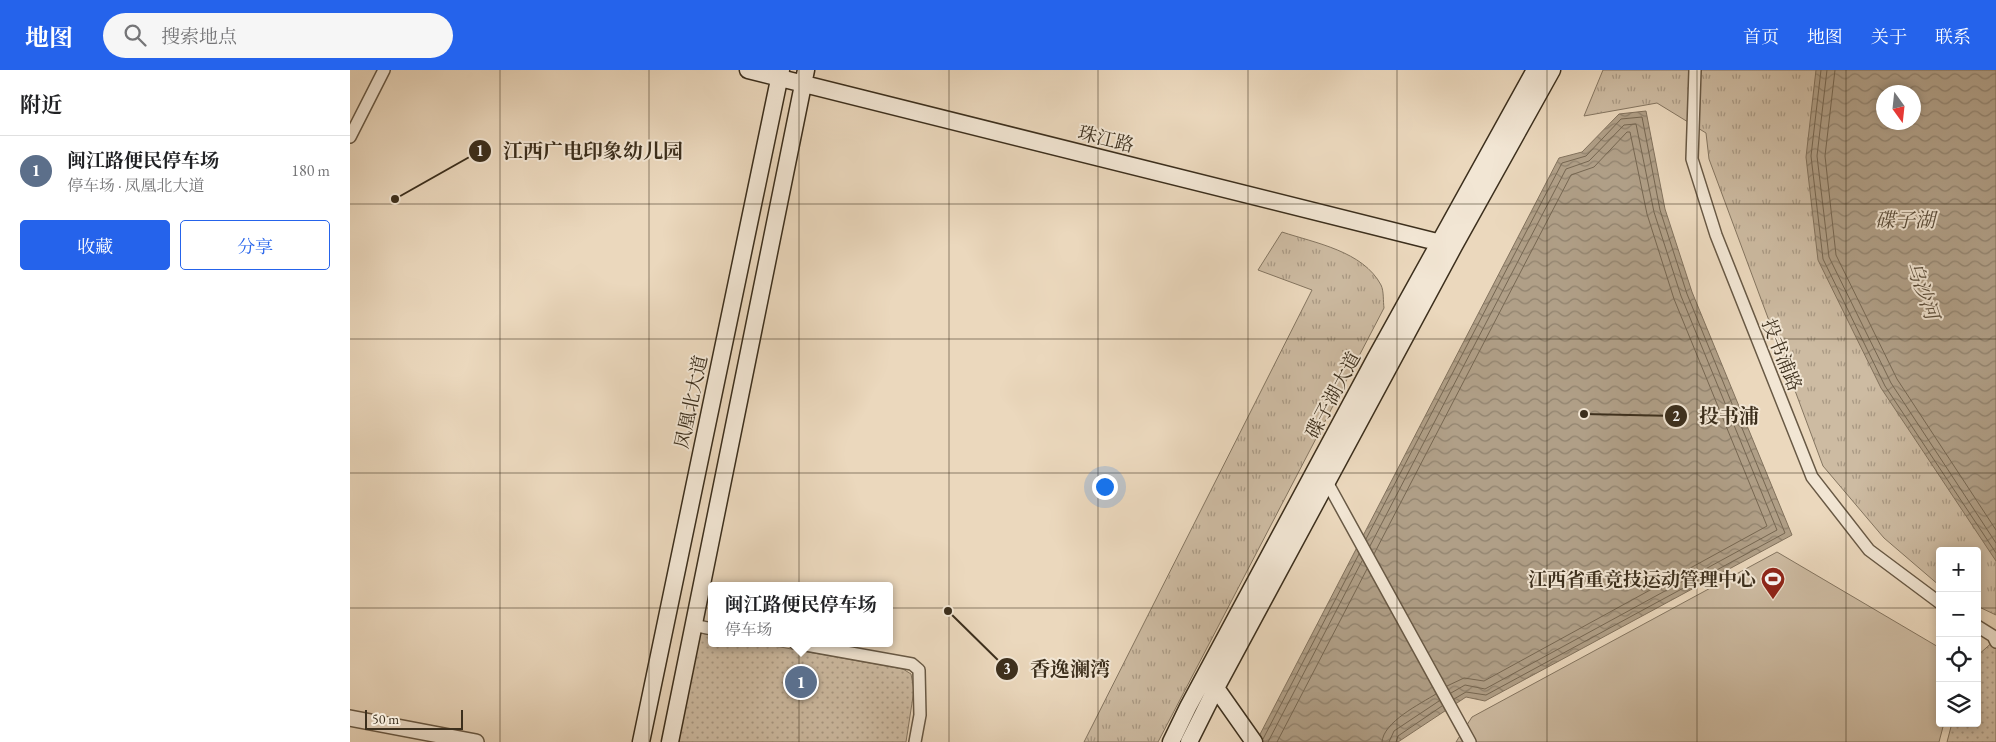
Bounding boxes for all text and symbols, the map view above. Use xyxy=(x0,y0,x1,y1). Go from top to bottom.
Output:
search box xyxy=(103,13,453,58)
icon: search xyxy=(121,21,149,49)
text: 地图 xyxy=(25,22,73,53)
text: 搜索地点 xyxy=(161,24,237,49)
text: 首页 xyxy=(1743,25,1779,48)
text: 地图 xyxy=(1807,25,1843,48)
text: 关于 xyxy=(1871,25,1907,48)
text: 联系 xyxy=(1935,25,1971,48)
north arrow xyxy=(1876,85,1921,130)
text: 附近 xyxy=(20,91,62,118)
street label: 珠江路 xyxy=(1075,120,1137,158)
callout: 江西广电印象幼儿园 xyxy=(468,134,693,169)
text: 江西广电印象幼儿园 xyxy=(503,138,683,164)
text: 1 xyxy=(476,141,484,160)
text: 闽江路便民停车场 xyxy=(67,148,219,173)
text: 1 xyxy=(32,160,40,181)
text: 180 m xyxy=(291,160,330,181)
text: 停车场 · 凤凰北大道 xyxy=(67,175,205,196)
water label: 碟子湖 xyxy=(1875,207,1938,233)
button: 收藏 xyxy=(20,220,170,270)
button: 分享 xyxy=(180,220,330,270)
water label: 乌沙河 xyxy=(1901,257,1946,325)
street label: 投书浦路 xyxy=(1756,315,1808,395)
street label: 碟子湖大道 xyxy=(1300,347,1366,443)
street label: 凤凰北大道 xyxy=(669,353,713,451)
callout: 投书浦 xyxy=(1664,398,1769,433)
text: 投书浦 xyxy=(1699,403,1759,429)
text: 2 xyxy=(1672,406,1680,425)
your location xyxy=(1092,474,1118,500)
map controls xyxy=(1936,547,1981,727)
button: + xyxy=(1936,547,1981,592)
sports icon: 江西省重竞技运动管理中心 xyxy=(1760,566,1786,600)
place label: 江西省重竞技运动管理中心 xyxy=(1528,567,1756,592)
popup xyxy=(708,582,893,647)
text: 闽江路便民停车场 xyxy=(724,592,877,617)
button: − xyxy=(1936,592,1981,637)
text: 停车场 xyxy=(724,619,773,640)
button: locate xyxy=(1936,637,1981,682)
callout: 香逸澜湾 xyxy=(995,651,1120,686)
text: 香逸澜湾 xyxy=(1030,656,1110,682)
text: 3 xyxy=(1003,659,1011,678)
pin: 1 xyxy=(785,663,817,701)
button: layers xyxy=(1936,682,1981,727)
scale bar xyxy=(365,707,462,730)
text: 50 m xyxy=(372,710,399,728)

